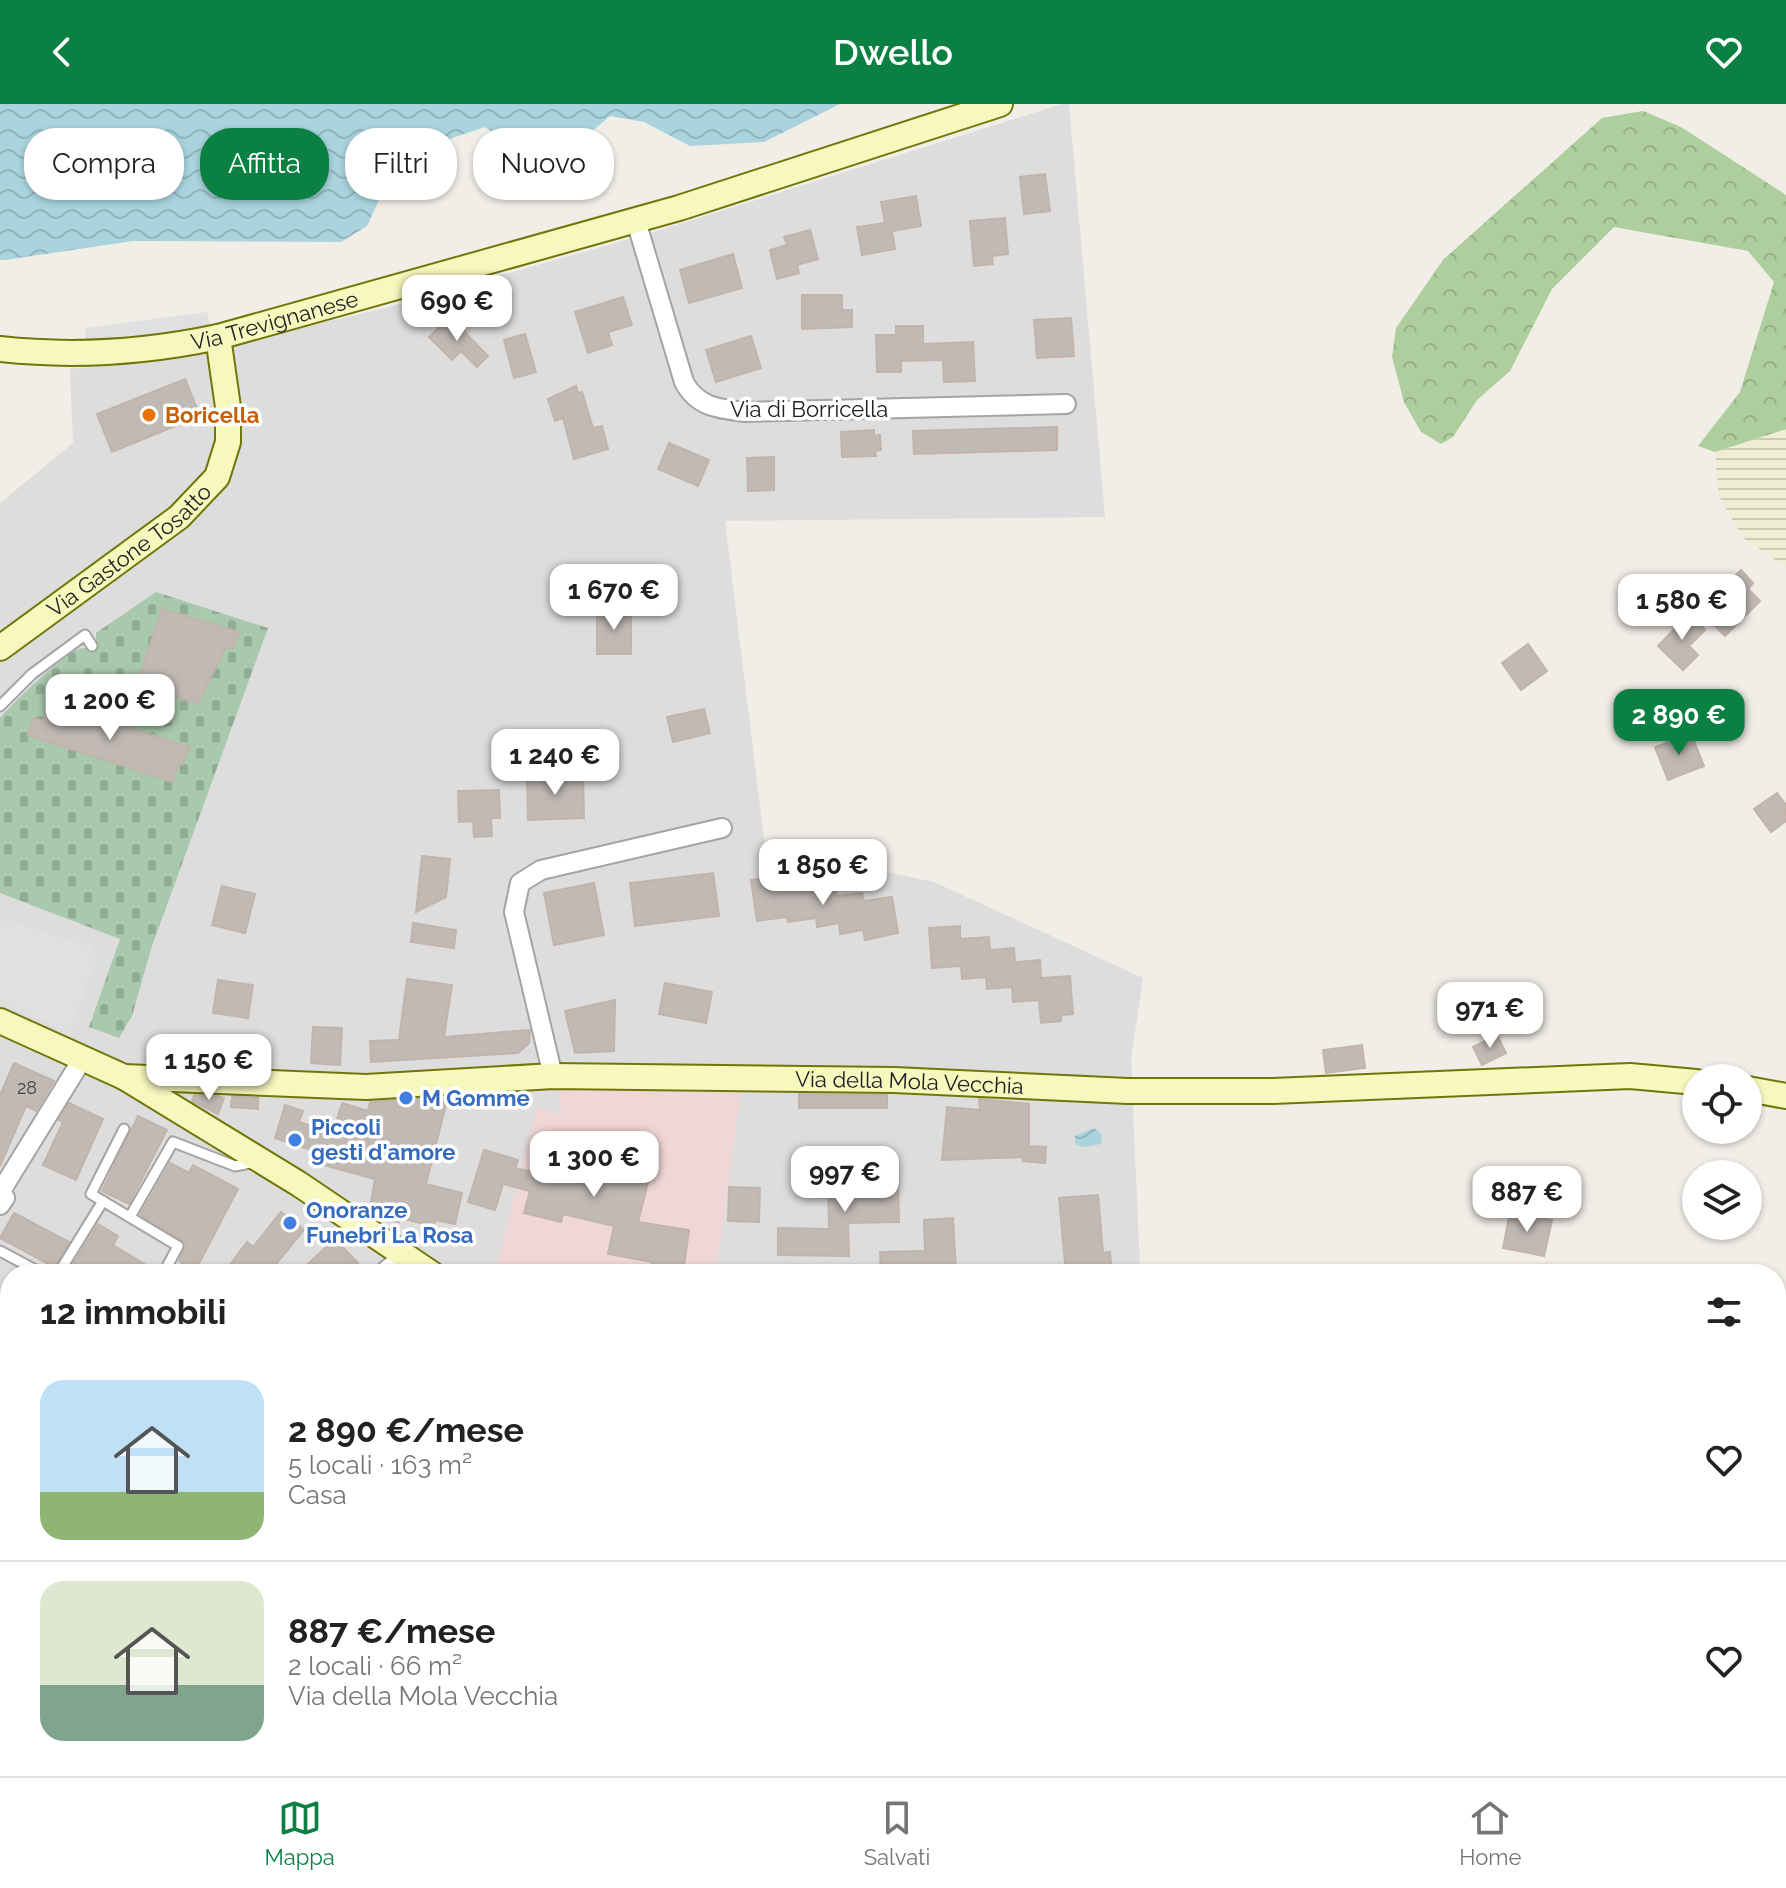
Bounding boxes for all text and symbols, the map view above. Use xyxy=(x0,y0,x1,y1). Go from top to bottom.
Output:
icon: back xyxy=(40,30,84,74)
icon: heart xyxy=(1702,30,1746,74)
text: Dwello xyxy=(833,31,953,73)
chip: Compra xyxy=(24,128,184,200)
chip: Affitta xyxy=(200,128,329,200)
chip: Filtri xyxy=(345,128,457,200)
chip: Nuovo xyxy=(473,128,614,200)
pin: 690 € xyxy=(401,275,513,343)
street label: Via Trevignanese xyxy=(189,285,361,355)
text: 690 € xyxy=(420,286,494,316)
street label: Via di Borricella xyxy=(730,396,888,422)
place label: Boricella xyxy=(165,402,259,428)
marker: Boricella xyxy=(140,406,158,424)
street label: Via Gastone Tosatto xyxy=(42,479,216,622)
pin: 1 670 € xyxy=(540,564,688,632)
pin: 1 580 € xyxy=(1608,574,1756,642)
text: 1 670 € xyxy=(568,575,660,605)
text: 1 580 € xyxy=(1636,585,1728,615)
pin: 1 200 € xyxy=(36,674,184,742)
text: 1 200 € xyxy=(64,685,156,715)
pin: 2 890 € xyxy=(1605,689,1753,757)
text: 2 890 € xyxy=(1632,700,1726,730)
pin: 1 240 € xyxy=(481,729,629,797)
text: 1 240 € xyxy=(509,740,601,770)
pin: 1 850 € xyxy=(749,839,897,907)
text: 1 850 € xyxy=(777,850,869,880)
pin: 971 € xyxy=(1434,982,1546,1050)
text: 971 € xyxy=(1455,993,1525,1023)
pin: 1 150 € xyxy=(135,1034,283,1102)
text: 1 150 € xyxy=(164,1045,254,1075)
map controls xyxy=(1682,1064,1762,1240)
button: locate xyxy=(1682,1064,1762,1144)
street label: Via della Mola Vecchia xyxy=(795,1066,1024,1099)
house number: 28 xyxy=(17,1077,37,1098)
place label: M Gomme xyxy=(422,1085,530,1111)
marker: M Gomme xyxy=(397,1089,415,1107)
place label: Piccoli gesti d'amore xyxy=(311,1114,456,1165)
marker: Piccoli gesti d'amore xyxy=(286,1131,304,1149)
pin: 1 300 € xyxy=(520,1131,668,1199)
text: 1 300 € xyxy=(548,1142,640,1172)
pin: 997 € xyxy=(789,1146,901,1214)
text: 997 € xyxy=(809,1157,881,1187)
button: layers xyxy=(1682,1160,1762,1240)
pin: 887 € xyxy=(1471,1166,1583,1234)
text: 887 € xyxy=(1491,1177,1563,1207)
place label: Onoranze Funebri La Rosa xyxy=(306,1197,473,1248)
marker: Onoranze Funebri La Rosa xyxy=(281,1214,299,1232)
icon: filters xyxy=(1702,1290,1746,1334)
text: 12 immobili xyxy=(40,1292,226,1332)
text: 2 890 €/mese xyxy=(288,1410,524,1450)
icon: home xyxy=(104,1412,200,1508)
icon: heart xyxy=(1702,1438,1746,1482)
text: 5 locali · 163 m² xyxy=(288,1450,472,1480)
text: Casa xyxy=(288,1480,347,1510)
text: 887 €/mese xyxy=(288,1611,495,1651)
icon: home xyxy=(104,1613,200,1709)
icon: heart xyxy=(1702,1639,1746,1683)
text: 2 locali · 66 m² xyxy=(288,1651,462,1681)
text: Via della Mola Vecchia xyxy=(288,1681,558,1711)
tab: Mappa xyxy=(264,1796,335,1870)
tab: Salvati xyxy=(864,1796,930,1870)
tab: Home xyxy=(1459,1796,1521,1870)

